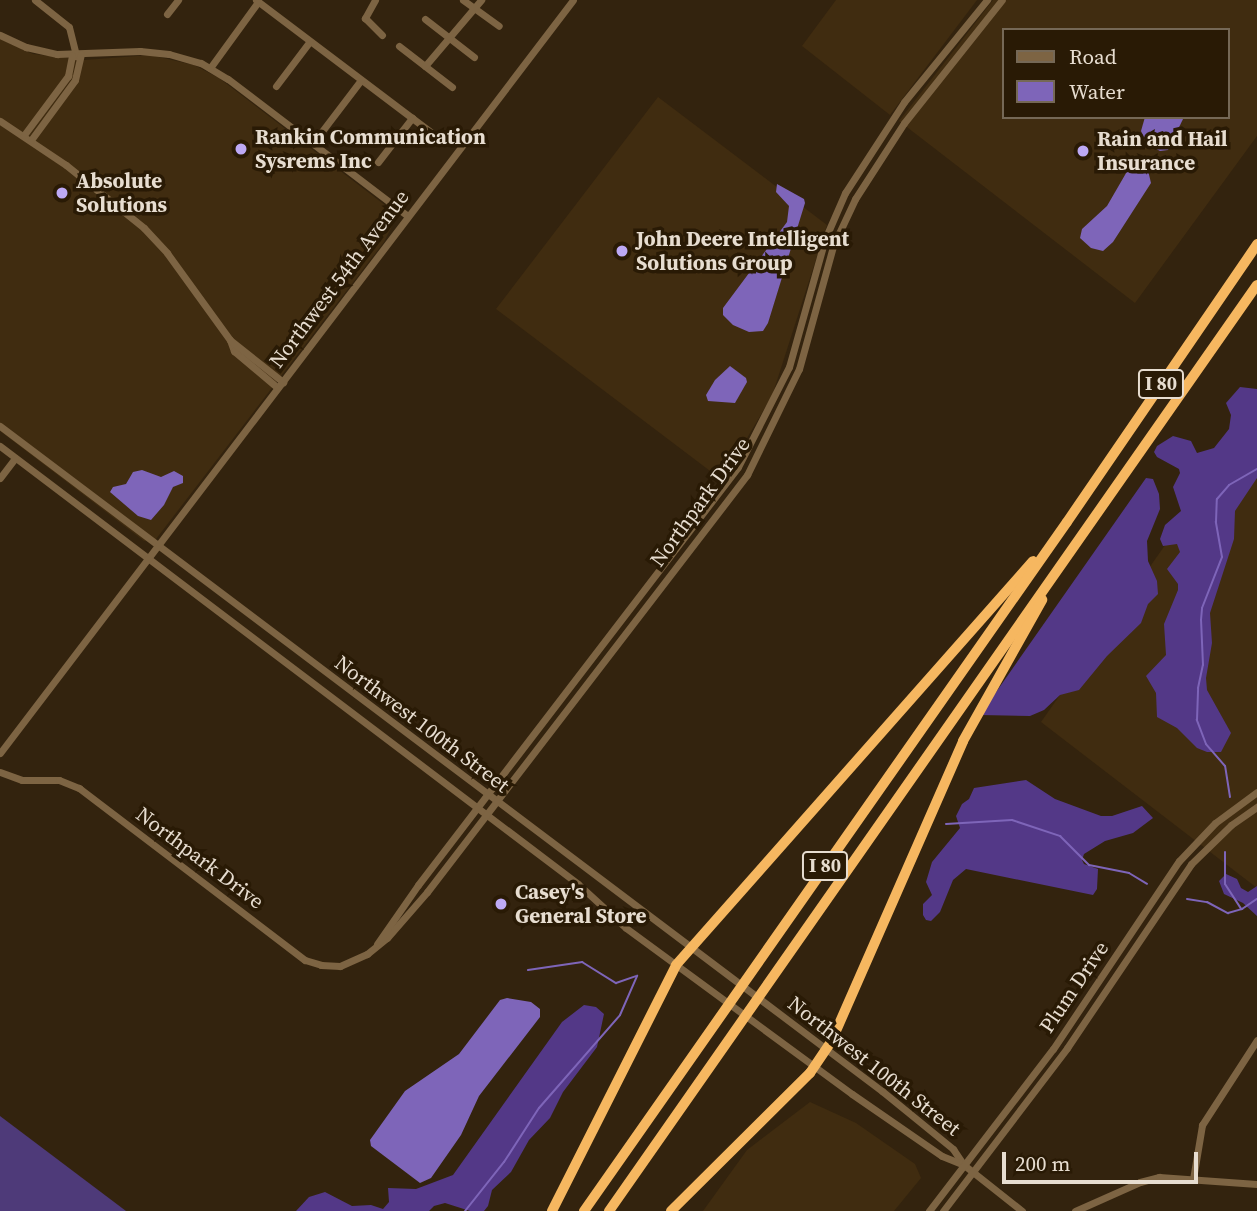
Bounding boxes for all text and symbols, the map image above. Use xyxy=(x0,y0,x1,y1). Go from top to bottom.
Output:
legend xyxy=(1002,28,1229,119)
text: Road xyxy=(1069,42,1117,71)
text: Water xyxy=(1069,77,1125,106)
place label: Rankin Communication Sysrems Inc xyxy=(255,124,486,174)
place label: Rain and Hail Insurance xyxy=(1097,126,1228,176)
marker: Rankin Communication Sysrems Inc xyxy=(233,141,249,157)
marker: Rain and Hail Insurance xyxy=(1075,143,1091,159)
place label: Absolute Solutions xyxy=(76,168,167,218)
marker: Absolute Solutions xyxy=(54,185,70,201)
street label: Northwest 54th Avenue xyxy=(264,185,414,373)
place label: John Deere Intelligent Solutions Group xyxy=(636,226,849,276)
marker: John Deere Intelligent Solutions Group xyxy=(614,243,630,259)
road number: I 80 xyxy=(1136,368,1186,400)
street label: Northpark Drive xyxy=(645,432,755,572)
street label: Northwest 100th Street xyxy=(330,650,514,798)
street label: Northpark Drive xyxy=(131,802,269,914)
road number: I 80 xyxy=(800,850,850,881)
place label: Casey's General Store xyxy=(515,879,646,929)
marker: Casey's General Store xyxy=(493,896,509,912)
street label: Plum Drive xyxy=(1034,936,1114,1038)
street label: Northwest 100th Street xyxy=(783,991,965,1141)
scale bar xyxy=(1005,1138,1201,1182)
text: 200 m xyxy=(1015,1149,1070,1178)

